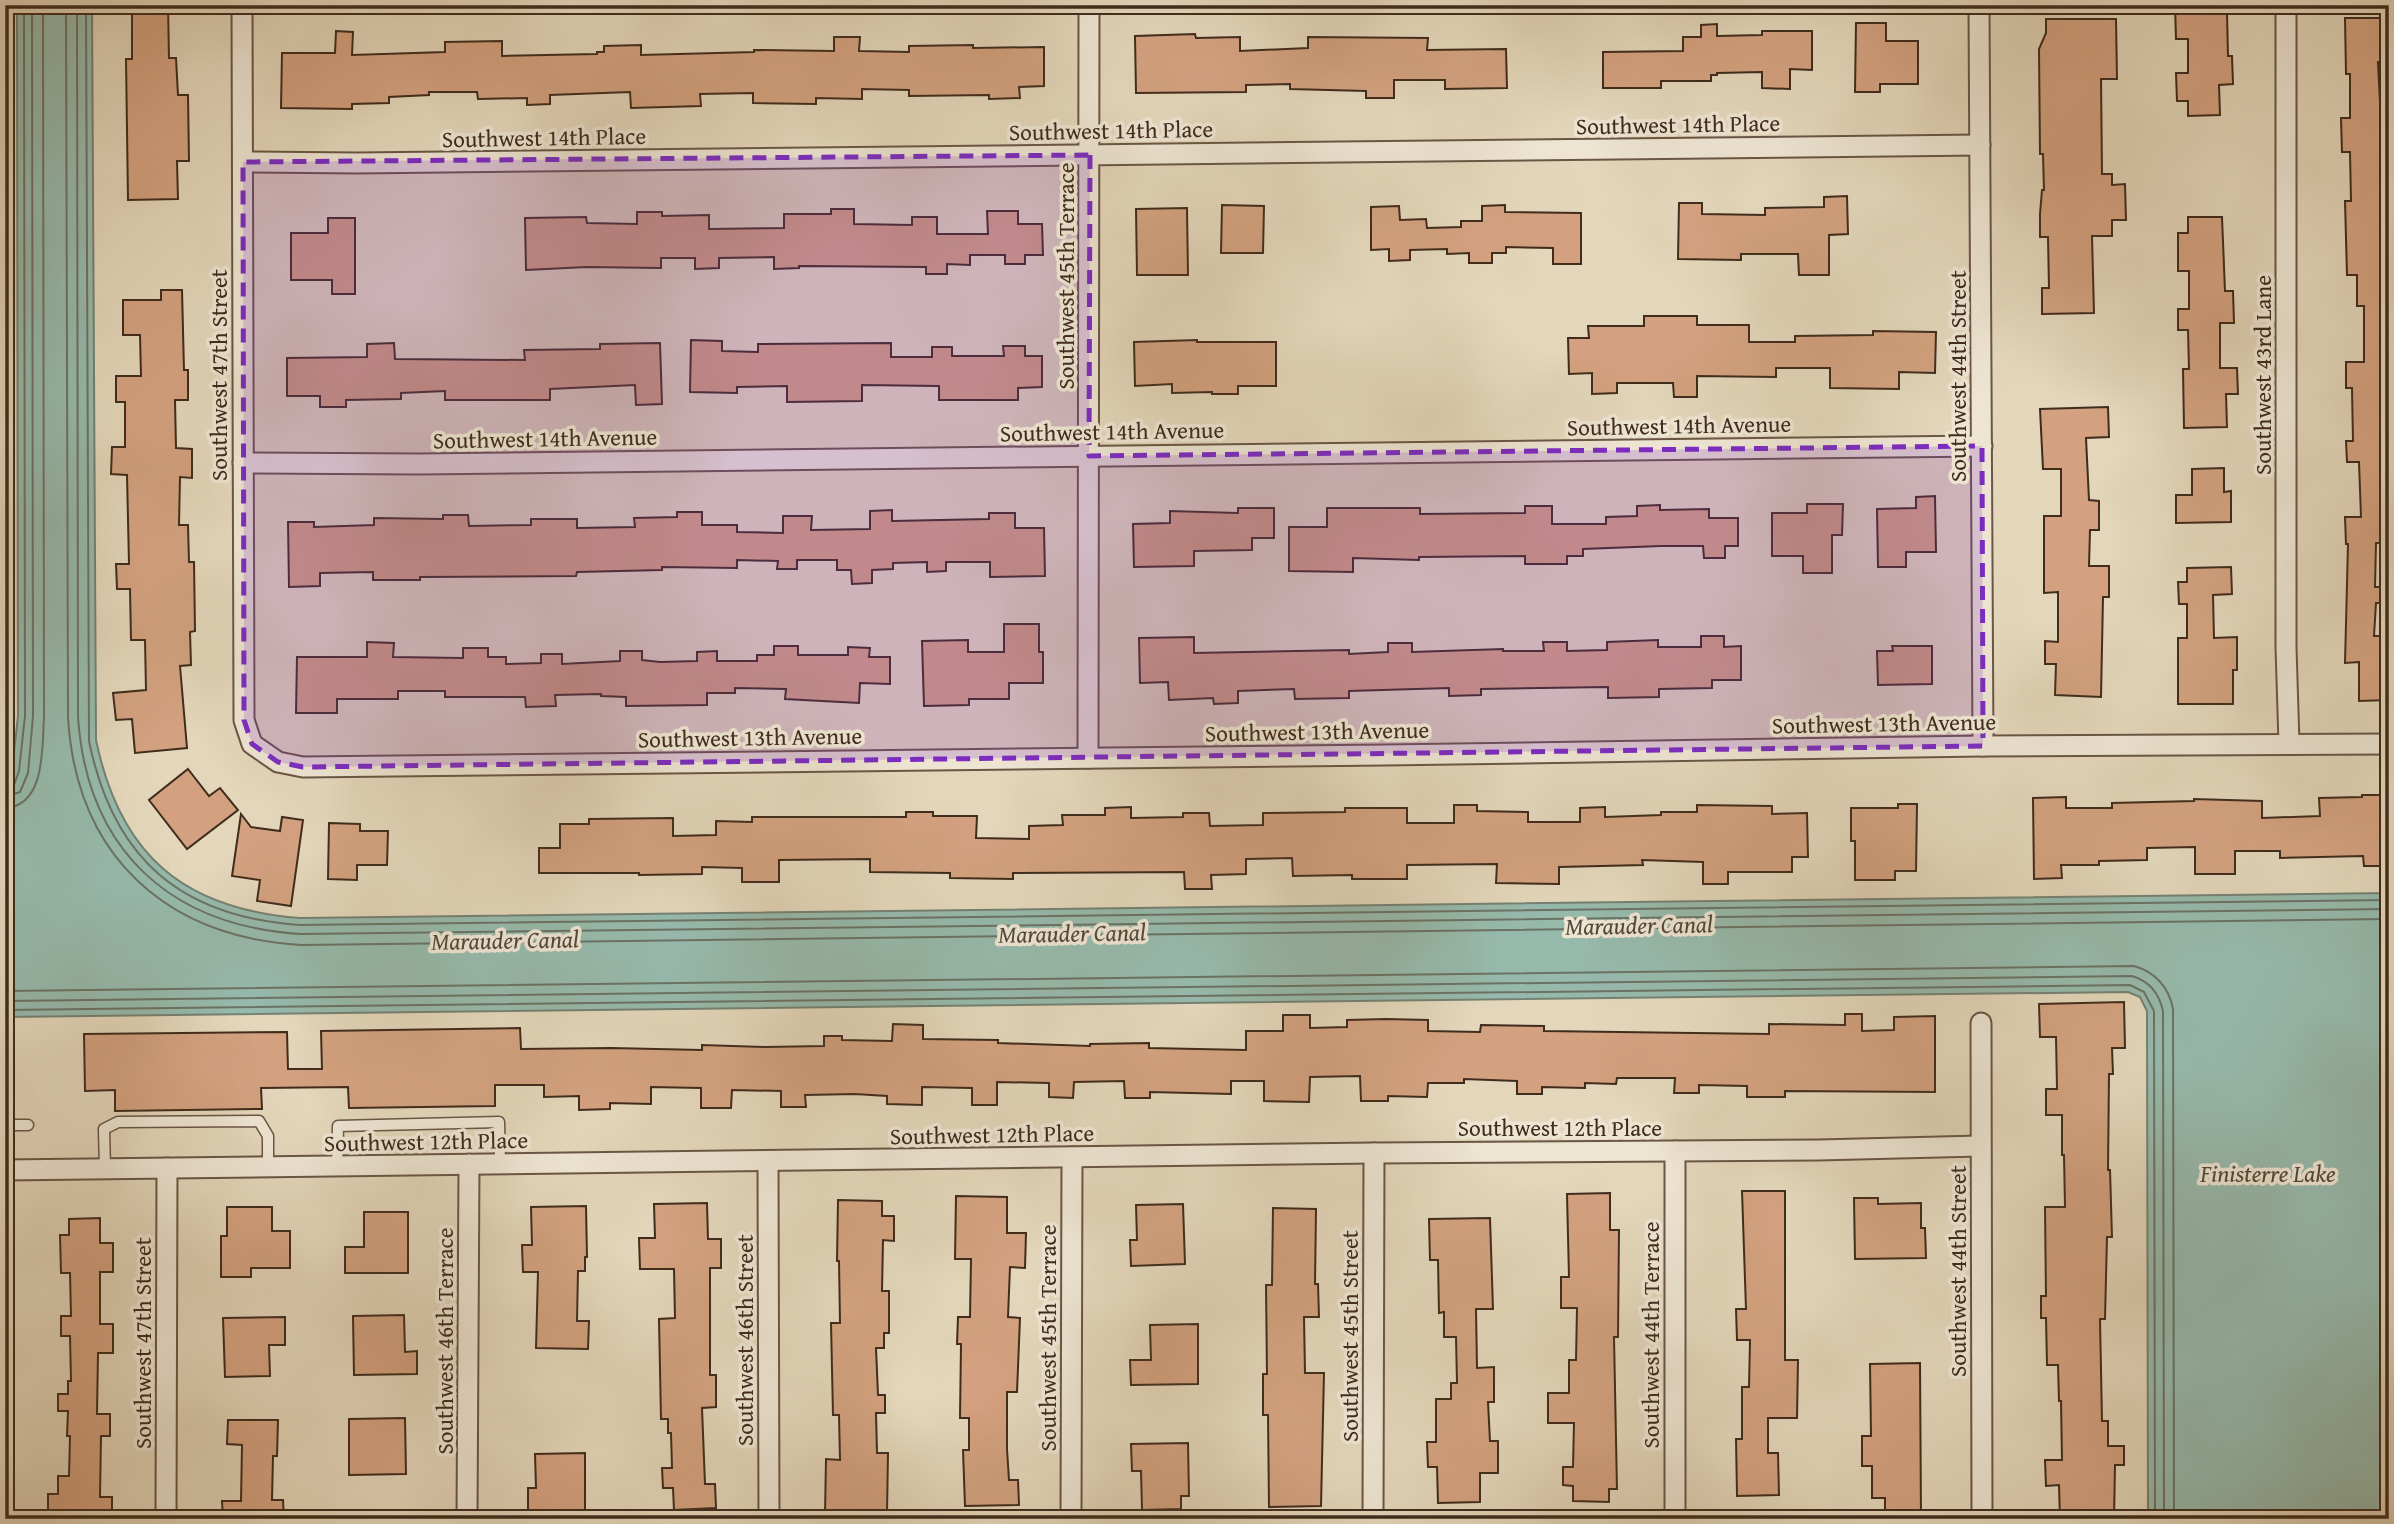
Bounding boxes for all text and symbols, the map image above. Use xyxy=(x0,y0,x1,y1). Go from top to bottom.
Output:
street label: Southwest 14th Place xyxy=(1576,106,1780,142)
street label: Southwest 14th Place xyxy=(1009,112,1213,148)
street label: Southwest 14th Place xyxy=(442,119,646,155)
street label: Southwest 45th Terrace xyxy=(1049,162,1082,390)
street label: Southwest 47th Street xyxy=(202,269,235,481)
street label: Southwest 44th Street xyxy=(1941,270,1974,482)
street label: Southwest 43rd Lane xyxy=(2246,275,2279,475)
street label: Southwest 14th Avenue xyxy=(1567,407,1791,443)
street label: Southwest 14th Avenue xyxy=(1000,413,1224,449)
street label: Southwest 14th Avenue xyxy=(433,420,657,456)
street label: Southwest 13th Avenue xyxy=(1772,705,1996,741)
street label: Southwest 13th Avenue xyxy=(1205,713,1429,749)
street label: Southwest 13th Avenue xyxy=(638,719,862,755)
water label: Marauder Canal xyxy=(1565,906,1713,944)
water label: Marauder Canal xyxy=(998,914,1146,952)
water label: Marauder Canal xyxy=(431,921,579,959)
street label: Southwest 12th Place xyxy=(1458,1111,1662,1144)
street label: Southwest 12th Place xyxy=(890,1116,1094,1152)
street label: Southwest 12th Place xyxy=(324,1123,528,1159)
water label: Finisterre Lake xyxy=(2199,1156,2336,1191)
street label: Southwest 44th Street xyxy=(1941,1165,1974,1377)
street label: Southwest 44th Terrace xyxy=(1634,1221,1667,1449)
street label: Southwest 45th Terrace xyxy=(1031,1224,1064,1452)
street label: Southwest 46th Terrace xyxy=(428,1227,461,1455)
street label: Southwest 45th Street xyxy=(1333,1230,1366,1442)
street label: Southwest 46th Street xyxy=(728,1234,761,1446)
street label: Southwest 47th Street xyxy=(126,1237,159,1449)

